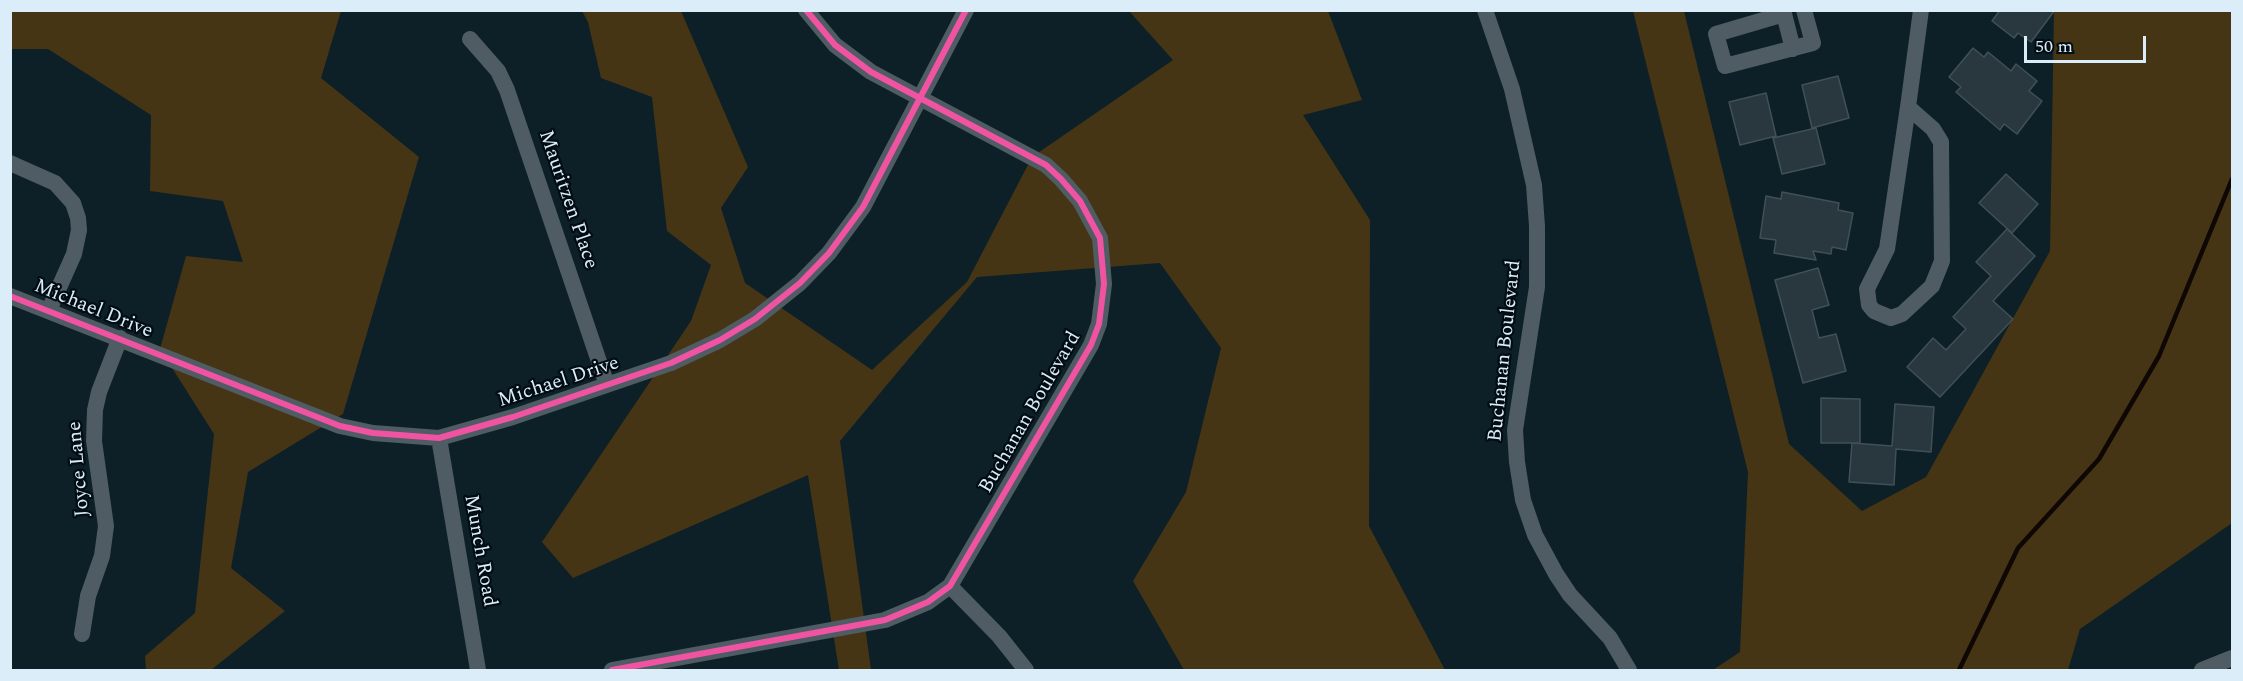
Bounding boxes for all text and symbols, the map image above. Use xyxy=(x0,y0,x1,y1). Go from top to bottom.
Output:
scale bar xyxy=(2027,24,2148,62)
text: 50 m xyxy=(2035,33,2073,60)
street label: Mauritzen Place xyxy=(532,128,602,272)
street label: Buchanan Boulevard xyxy=(1485,259,1527,443)
street label: Michael Drive xyxy=(30,275,156,345)
street label: Buchanan Boulevard xyxy=(975,328,1087,498)
street label: Michael Drive xyxy=(495,352,623,414)
street label: Joyce Lane xyxy=(64,420,96,518)
street label: Munch Road xyxy=(457,493,501,609)

